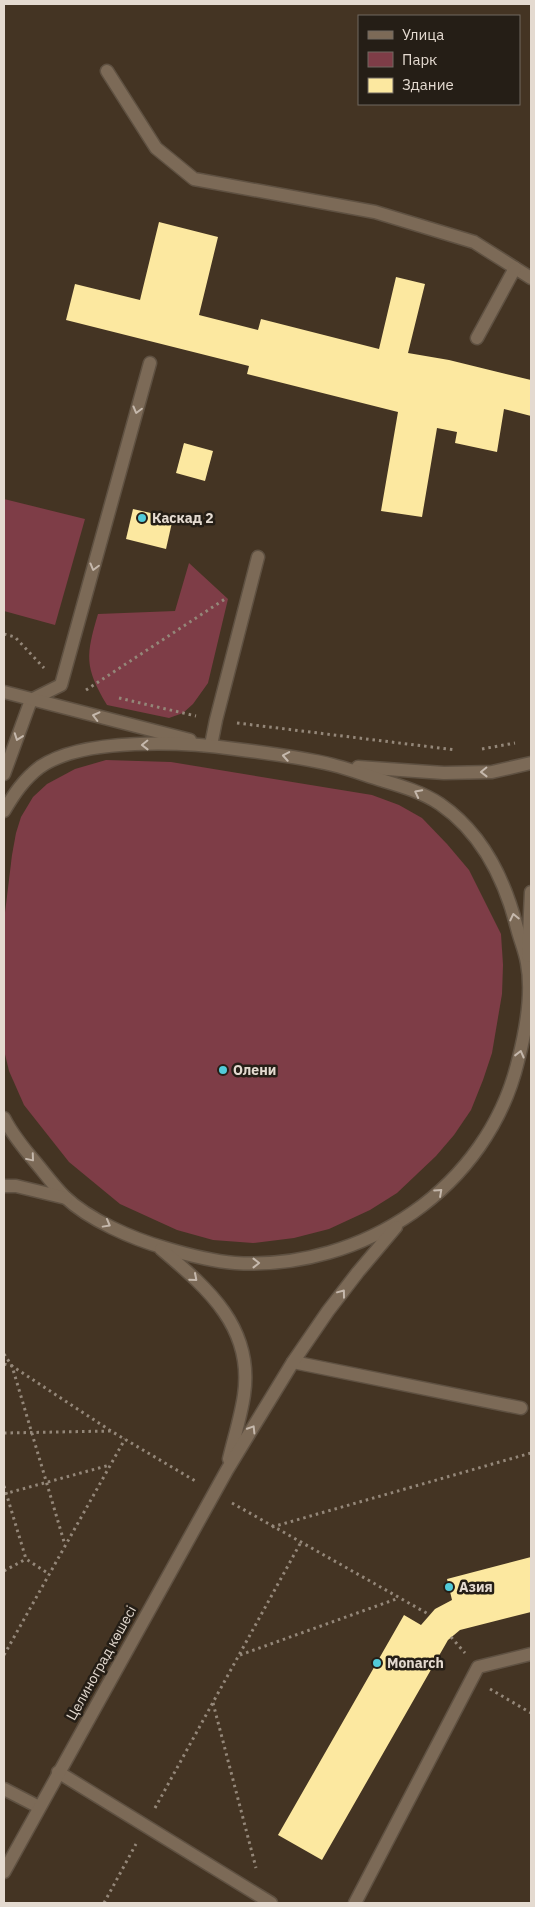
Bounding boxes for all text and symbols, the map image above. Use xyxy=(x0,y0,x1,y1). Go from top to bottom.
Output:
legend xyxy=(358,15,520,105)
text: Улица xyxy=(402,25,444,44)
text: Парк xyxy=(402,50,437,69)
text: Здание xyxy=(402,75,454,94)
one-way arrow xyxy=(132,406,142,414)
place label: Каскад 2 xyxy=(152,509,214,527)
marker: Каскад 2 xyxy=(136,512,148,524)
one-way arrow xyxy=(89,562,99,570)
one-way arrow xyxy=(93,712,101,722)
one-way arrow xyxy=(13,732,24,741)
one-way arrow xyxy=(141,740,148,750)
one-way arrow xyxy=(282,752,291,762)
one-way arrow xyxy=(479,767,487,777)
one-way arrow xyxy=(414,789,423,799)
one-way arrow xyxy=(509,912,520,921)
one-way arrow xyxy=(514,1050,525,1059)
place label: Олени xyxy=(233,1061,276,1079)
marker: Олени xyxy=(217,1064,229,1076)
one-way arrow xyxy=(26,1152,34,1161)
one-way arrow xyxy=(434,1188,443,1197)
one-way arrow xyxy=(101,1218,110,1228)
one-way arrow xyxy=(253,1258,261,1268)
one-way arrow xyxy=(189,1272,198,1281)
one-way arrow xyxy=(336,1289,345,1299)
one-way arrow xyxy=(246,1425,256,1434)
place label: Азия xyxy=(459,1578,493,1596)
marker: Азия xyxy=(443,1581,455,1593)
street label: Целиноград көшесі xyxy=(62,1602,140,1724)
place label: Monarch xyxy=(387,1654,444,1672)
marker: Monarch xyxy=(371,1657,383,1669)

